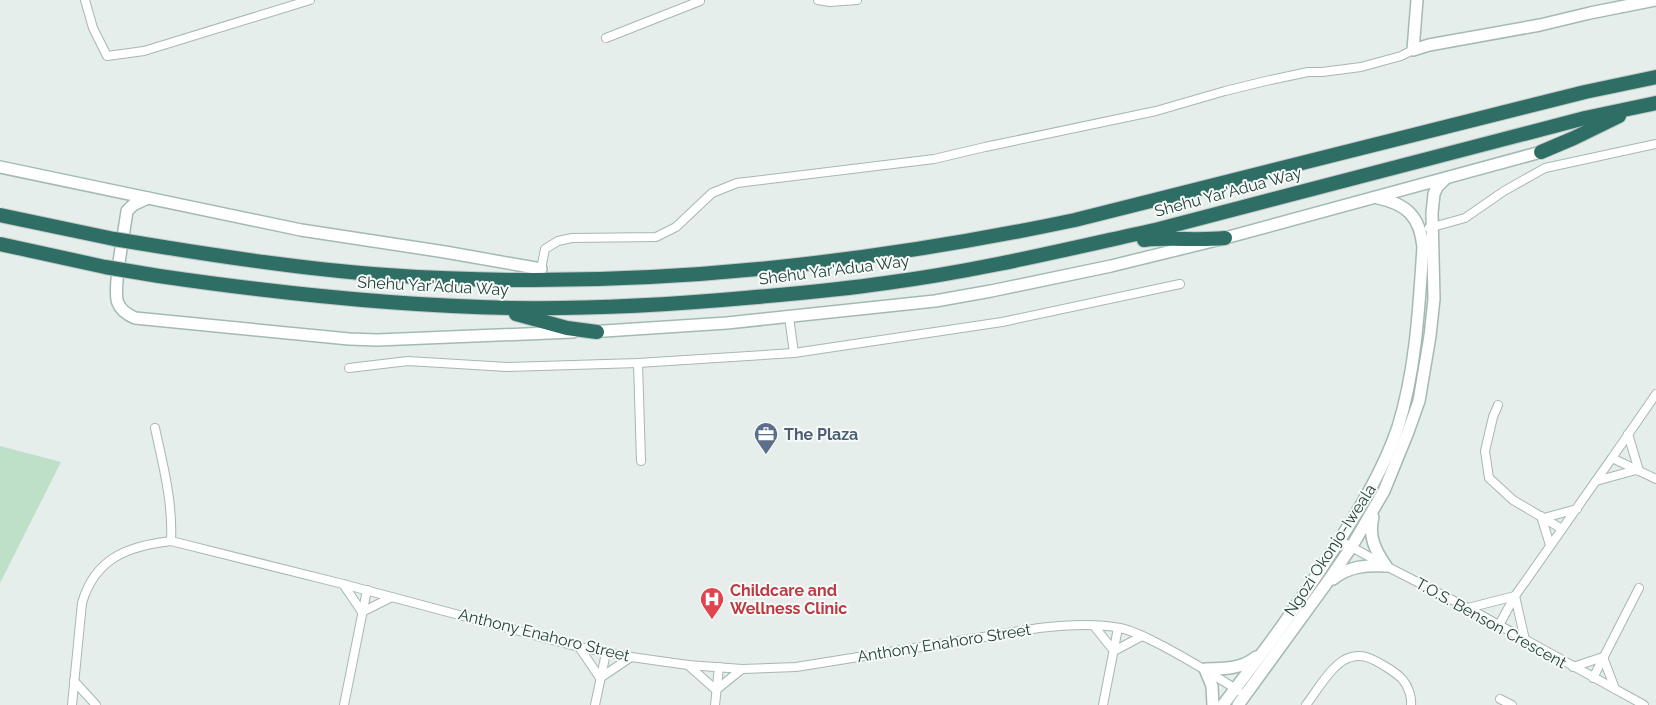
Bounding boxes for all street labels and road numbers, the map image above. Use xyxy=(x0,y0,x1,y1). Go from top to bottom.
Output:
street label: Shehu Yar'Adua Way xyxy=(1152,163,1304,221)
street label: Shehu Yar'Adua Way xyxy=(758,251,911,289)
street label: Shehu Yar'Adua Way xyxy=(357,273,509,299)
street label: Ngozi Okonjo-Iweala xyxy=(1280,480,1380,620)
street label: T.O.S. Benson Crescent xyxy=(1412,574,1570,673)
street label: Anthony Enahoro Street xyxy=(456,605,632,666)
street label: Anthony Enahoro Street xyxy=(856,620,1033,666)

